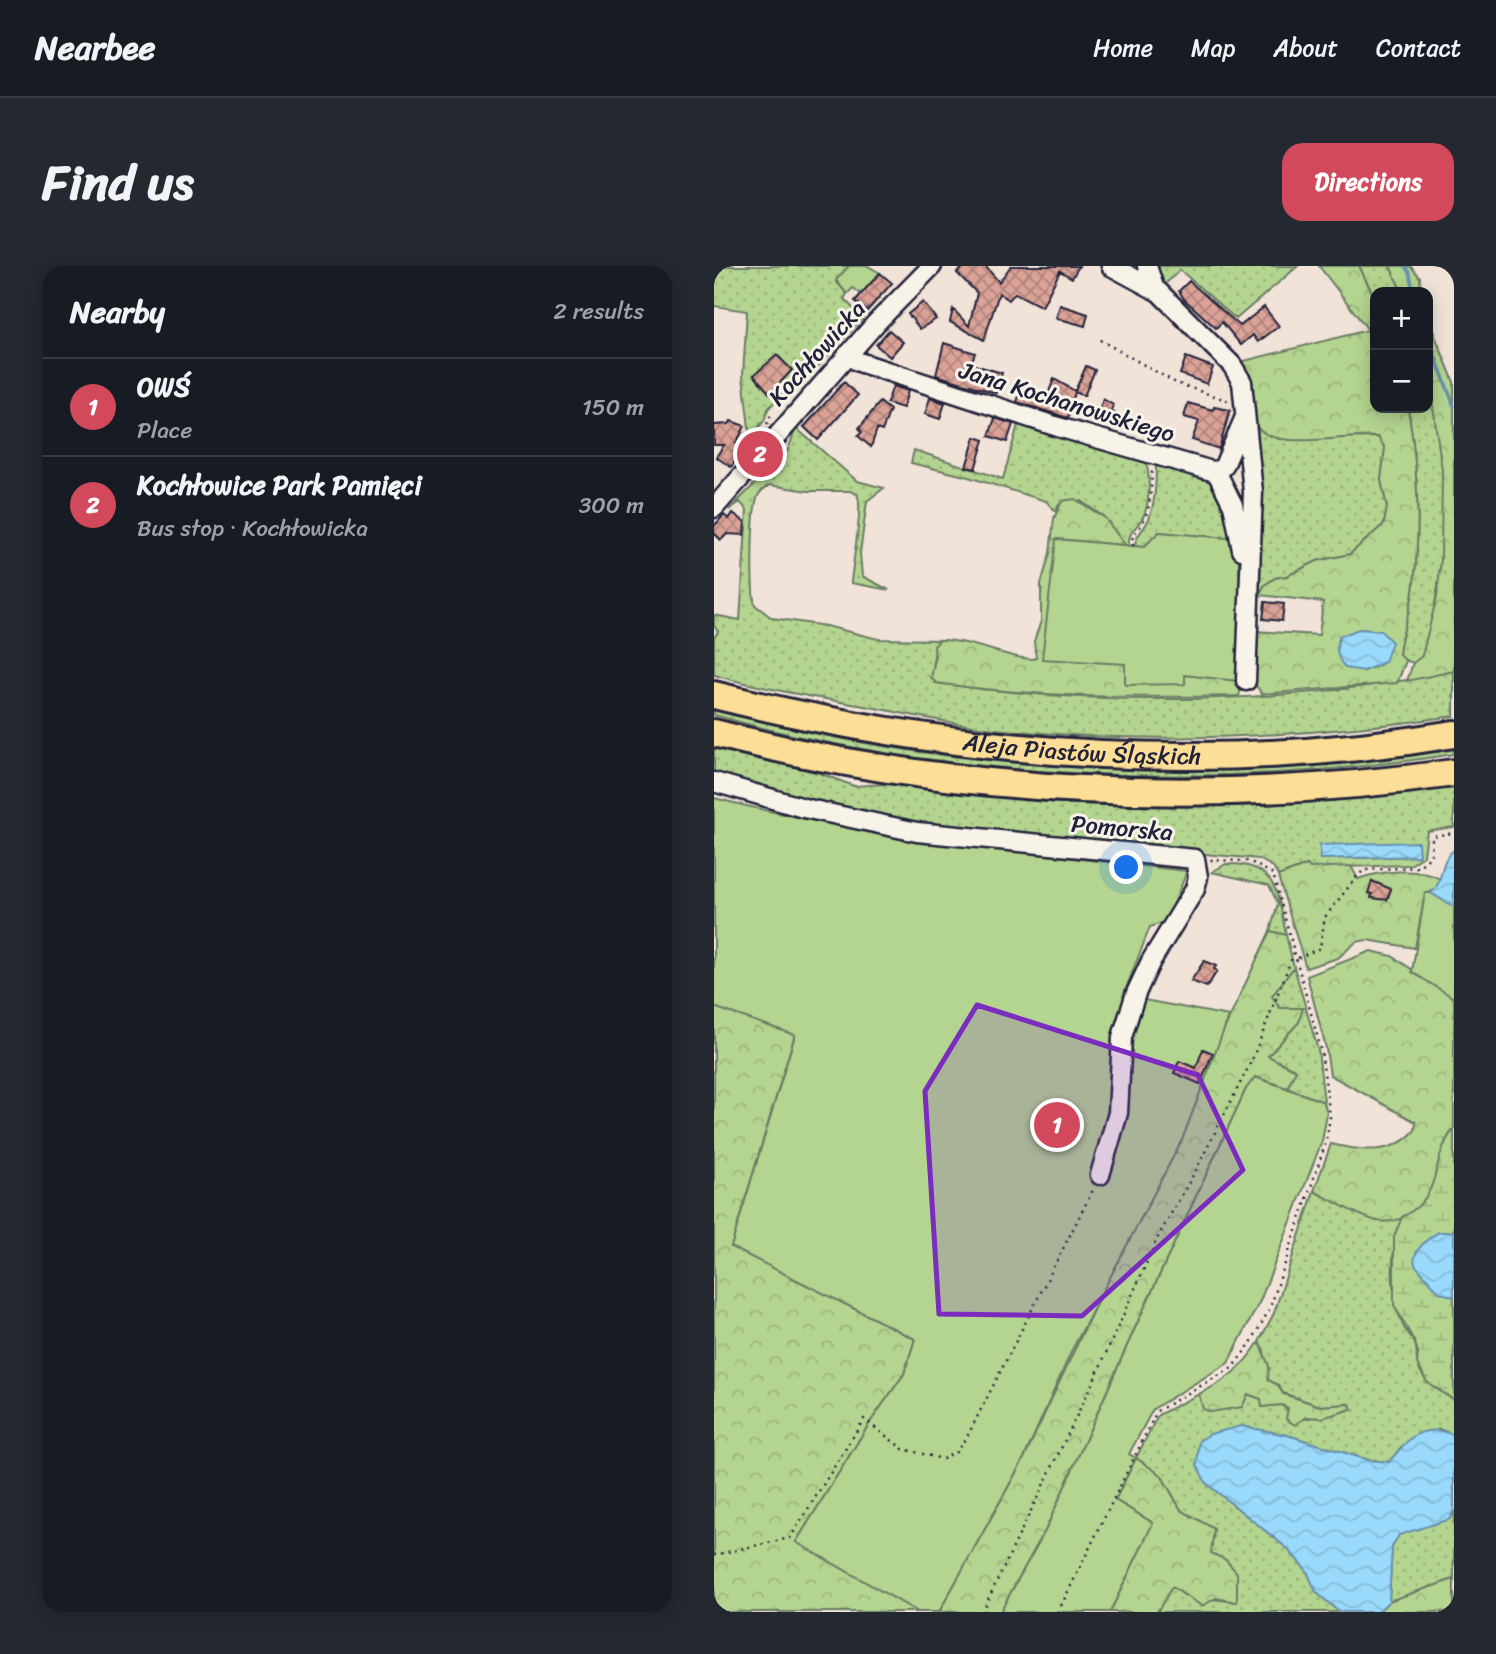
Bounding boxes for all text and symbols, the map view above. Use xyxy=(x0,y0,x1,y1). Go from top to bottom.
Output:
text: Nearbee xyxy=(35,19,155,77)
text: Home xyxy=(1093,27,1153,69)
text: Map xyxy=(1191,27,1235,69)
text: About xyxy=(1273,27,1338,69)
text: Contact xyxy=(1376,27,1461,69)
text: Find us xyxy=(42,139,194,226)
button: Directions xyxy=(1282,143,1454,221)
text: Nearby xyxy=(70,285,165,339)
map controls xyxy=(1370,287,1433,413)
button: + xyxy=(1370,287,1433,350)
street label: Kochłowicka xyxy=(757,290,877,416)
text: 2 results xyxy=(553,291,644,332)
street label: Jana Kochanowskiego xyxy=(953,349,1180,455)
button: − xyxy=(1370,350,1433,413)
text: OWŚ xyxy=(137,364,190,410)
text: 1 xyxy=(88,387,98,428)
text: 150 m xyxy=(582,387,644,428)
text: Place xyxy=(137,410,192,451)
pin: 2 xyxy=(737,428,783,480)
text: Kochłowice Park Pamięci xyxy=(137,462,422,508)
text: 2 xyxy=(86,485,100,526)
text: 300 m xyxy=(579,485,644,526)
text: Bus stop · Kochłowicka xyxy=(137,508,368,549)
street label: Aleja Piastów Śląskich xyxy=(960,721,1201,777)
street label: Pomorska xyxy=(1069,803,1175,853)
your location xyxy=(1109,850,1143,884)
pin: 1 xyxy=(1034,1099,1080,1151)

